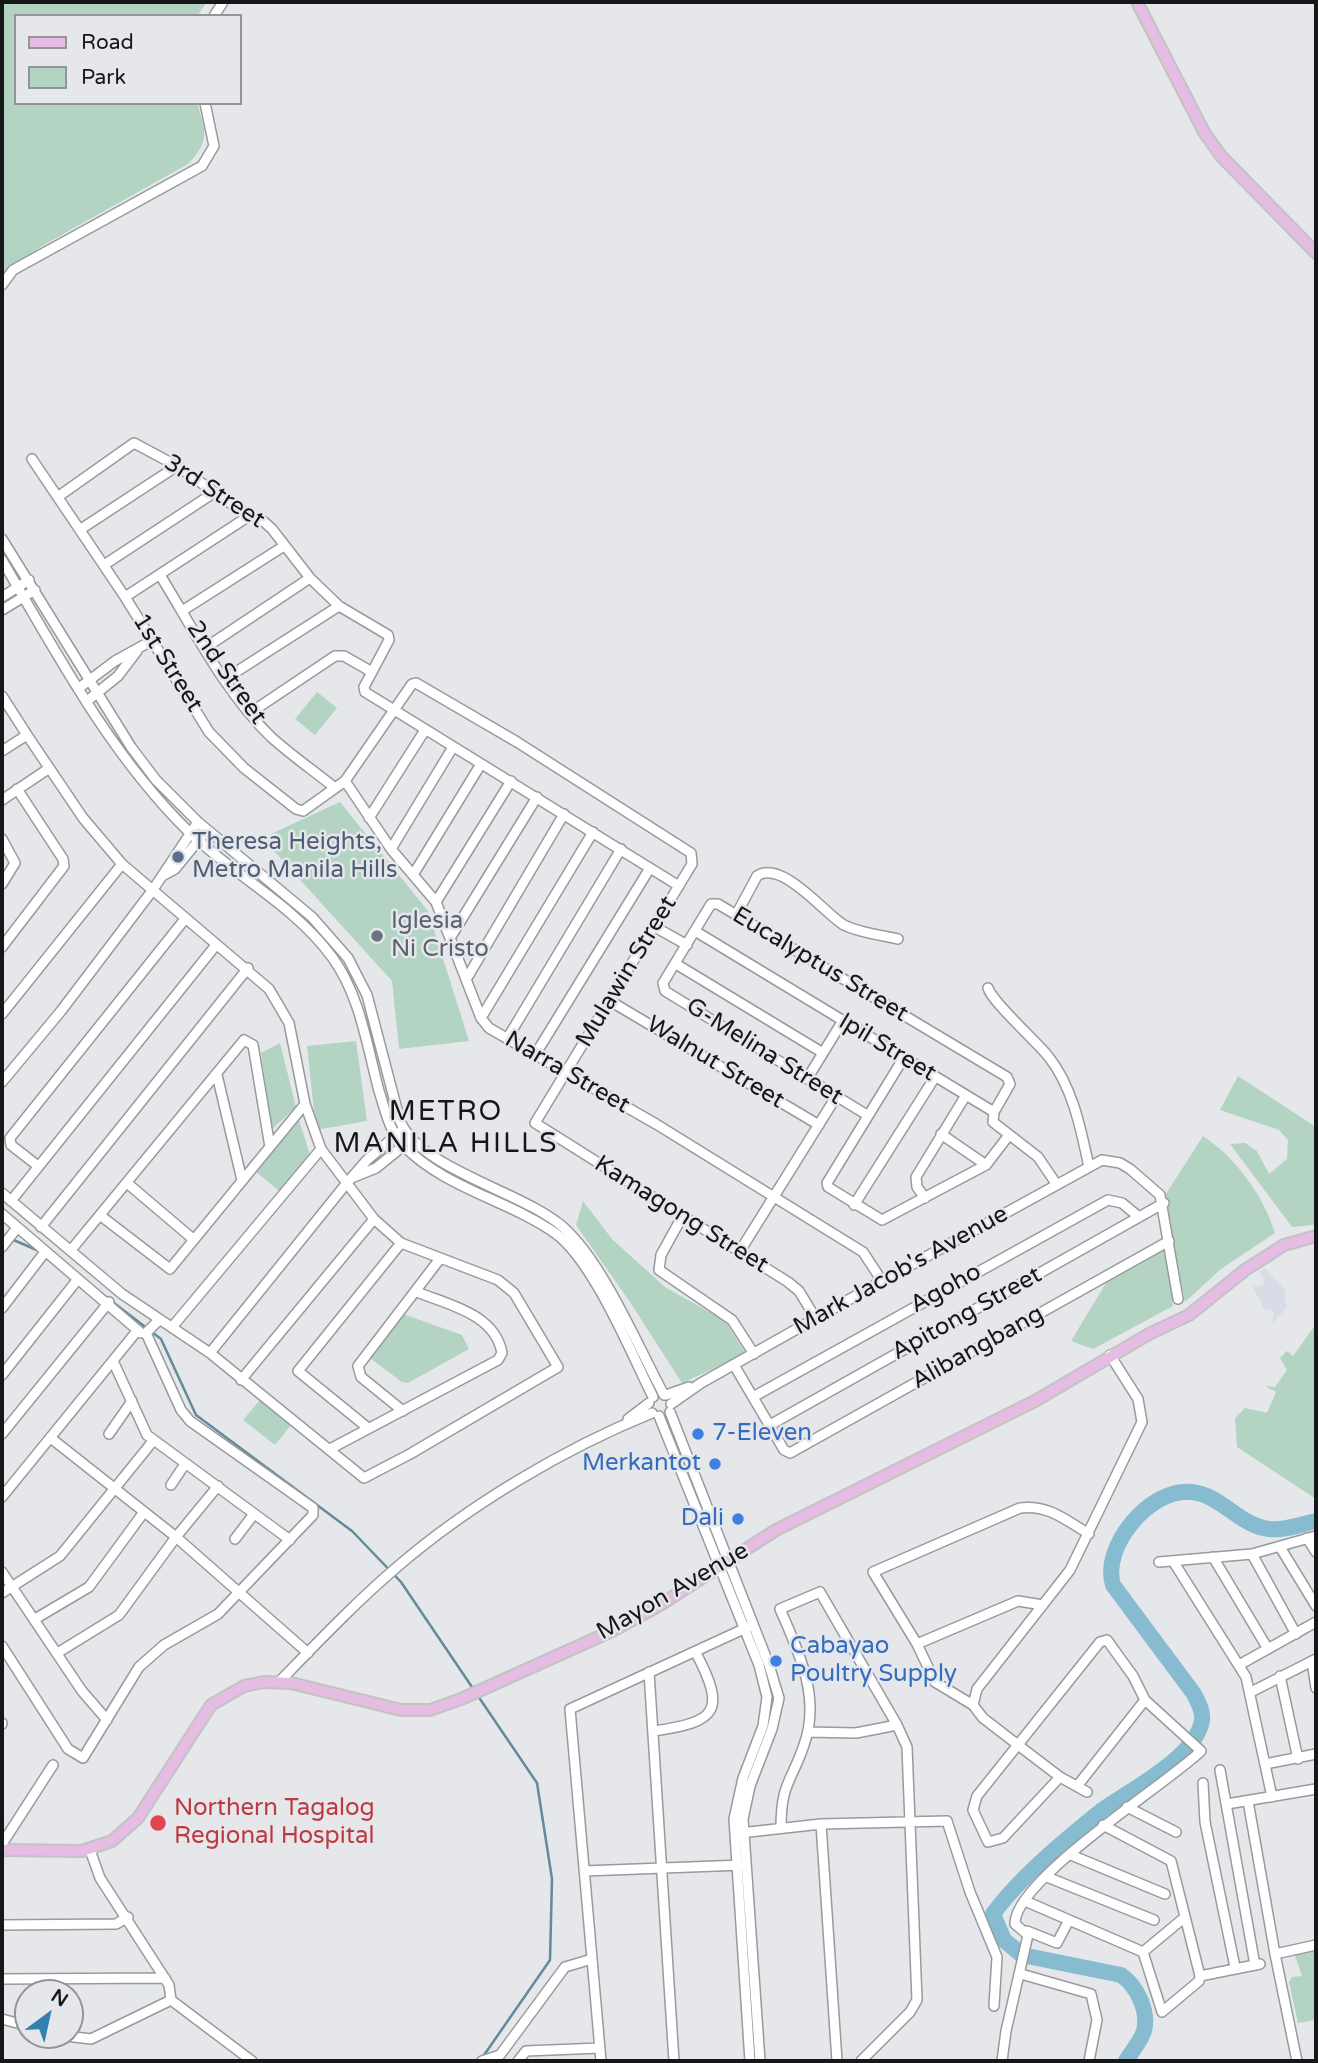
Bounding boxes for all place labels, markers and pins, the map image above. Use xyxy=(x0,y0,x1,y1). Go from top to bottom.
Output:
place label: Theresa Heights, Metro Manila Hills xyxy=(192,829,398,885)
marker: Theresa Heights, Metro Manila Hills xyxy=(170,849,186,865)
place label: Iglesia Ni Cristo xyxy=(391,908,489,964)
marker: Iglesia Ni Cristo xyxy=(369,928,385,944)
place label: 7-Eleven xyxy=(712,1420,812,1448)
marker: 7-Eleven xyxy=(690,1426,706,1442)
place label: Merkantot xyxy=(582,1450,701,1478)
marker: Merkantot xyxy=(707,1456,723,1472)
place label: Dali xyxy=(681,1505,724,1533)
marker: Dali xyxy=(730,1511,746,1527)
place label: Cabayao Poultry Supply xyxy=(790,1633,957,1689)
marker: Cabayao Poultry Supply xyxy=(768,1653,784,1669)
place label: Northern Tagalog Regional Hospital xyxy=(174,1795,375,1851)
marker: Northern Tagalog Regional Hospital xyxy=(148,1813,168,1833)

